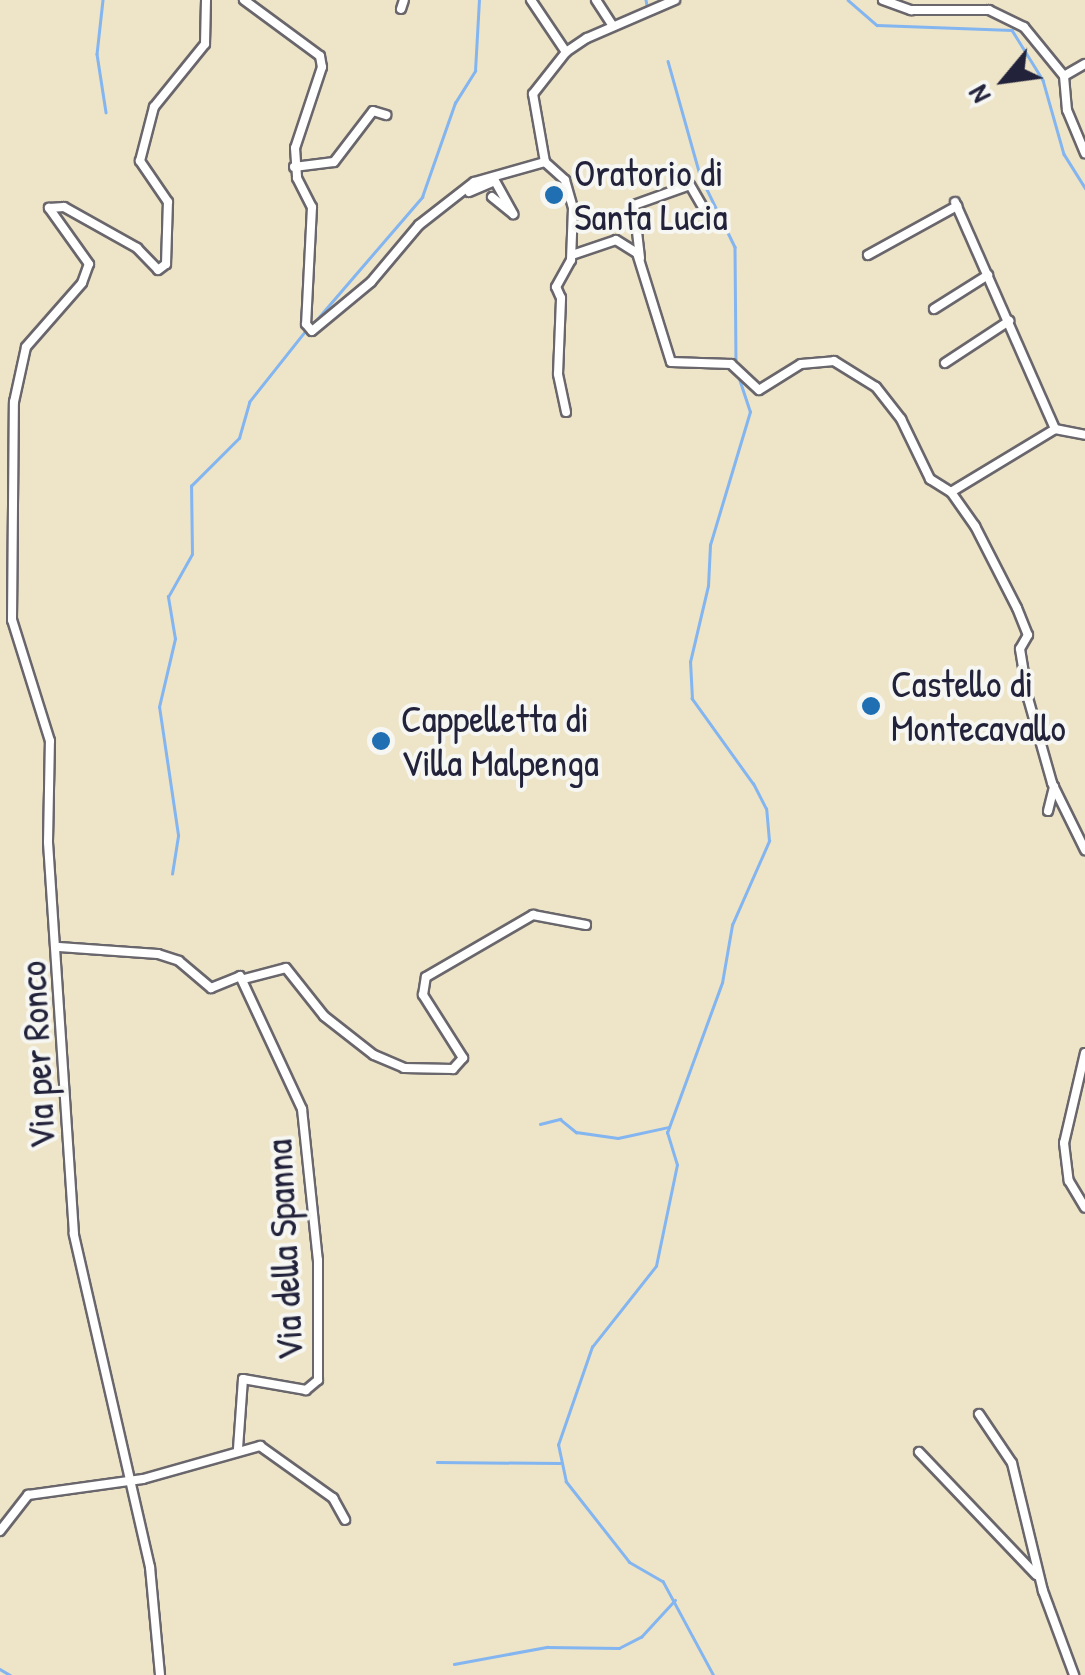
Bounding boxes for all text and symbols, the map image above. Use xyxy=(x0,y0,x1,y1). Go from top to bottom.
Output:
north arrow xyxy=(955,30,1055,130)
text: N xyxy=(959,79,999,110)
place label: Oratorio di Santa Lucia xyxy=(574,150,728,240)
marker: Oratorio di Santa Lucia xyxy=(543,184,565,206)
place label: Castello di Montecavallo xyxy=(891,661,1066,751)
marker: Castello di Montecavallo xyxy=(860,695,882,717)
place label: Cappelletta di Villa Malpenga xyxy=(401,696,599,786)
marker: Cappelletta di Villa Malpenga xyxy=(370,730,392,752)
street label: Via per Ronco xyxy=(9,960,65,1150)
street label: Via della Spanna xyxy=(255,1138,313,1362)

